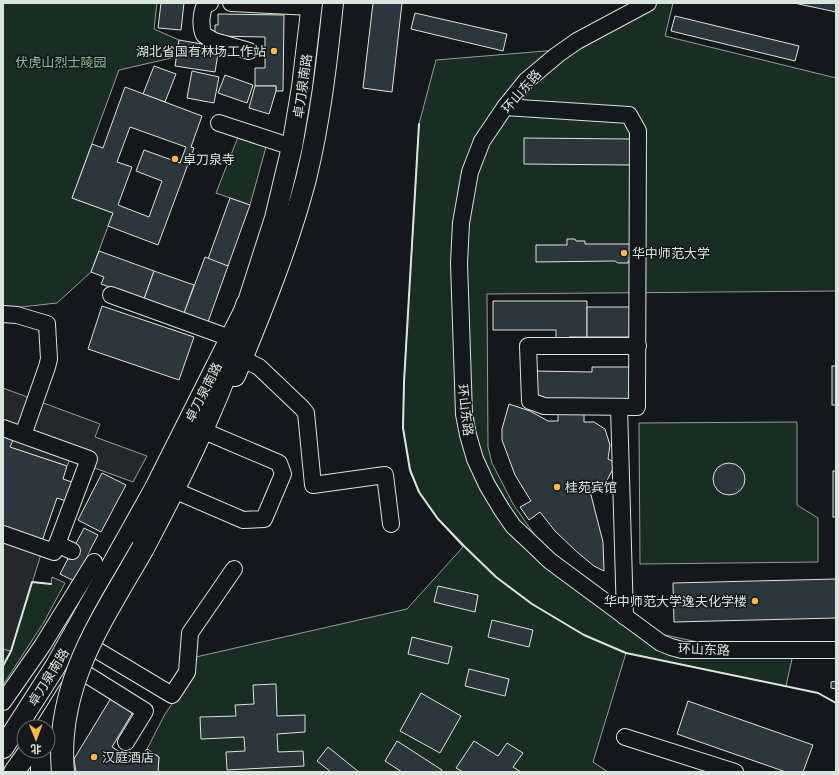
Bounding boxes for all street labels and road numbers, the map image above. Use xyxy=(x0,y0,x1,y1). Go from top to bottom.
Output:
street label: 卓刀泉南路 xyxy=(291,53,313,119)
street label: 环山东路 xyxy=(499,67,543,115)
street label: 卓刀泉南路 xyxy=(182,360,224,424)
street label: 环山东路 xyxy=(456,383,476,437)
street label: 环山东路 xyxy=(678,641,730,657)
street label: 卓刀泉南路 xyxy=(25,646,71,708)

